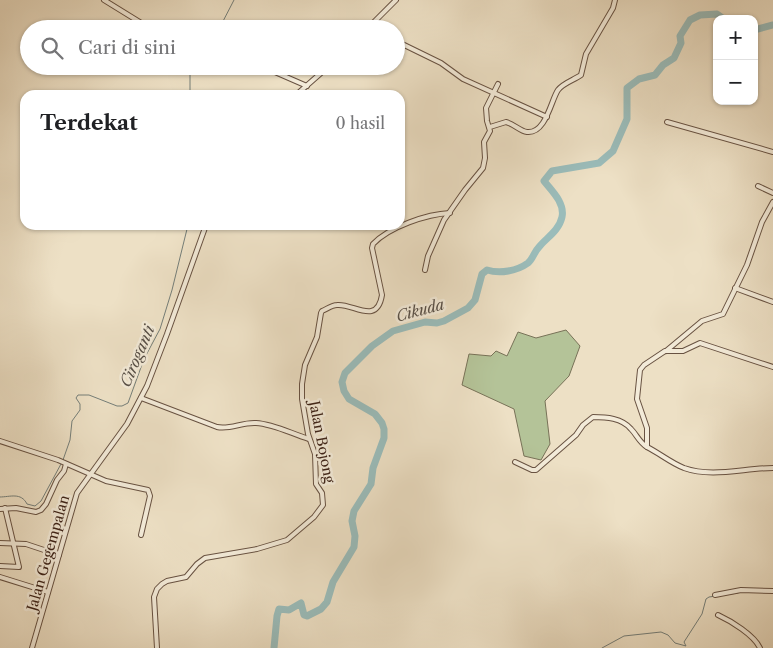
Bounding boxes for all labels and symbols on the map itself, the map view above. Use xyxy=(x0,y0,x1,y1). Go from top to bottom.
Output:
water label: Cikuda xyxy=(394,294,446,326)
water label: Ciroganti xyxy=(116,321,159,390)
street label: Jalan Bojong xyxy=(305,397,339,485)
street label: Jalan Gegempalan xyxy=(22,493,73,615)

